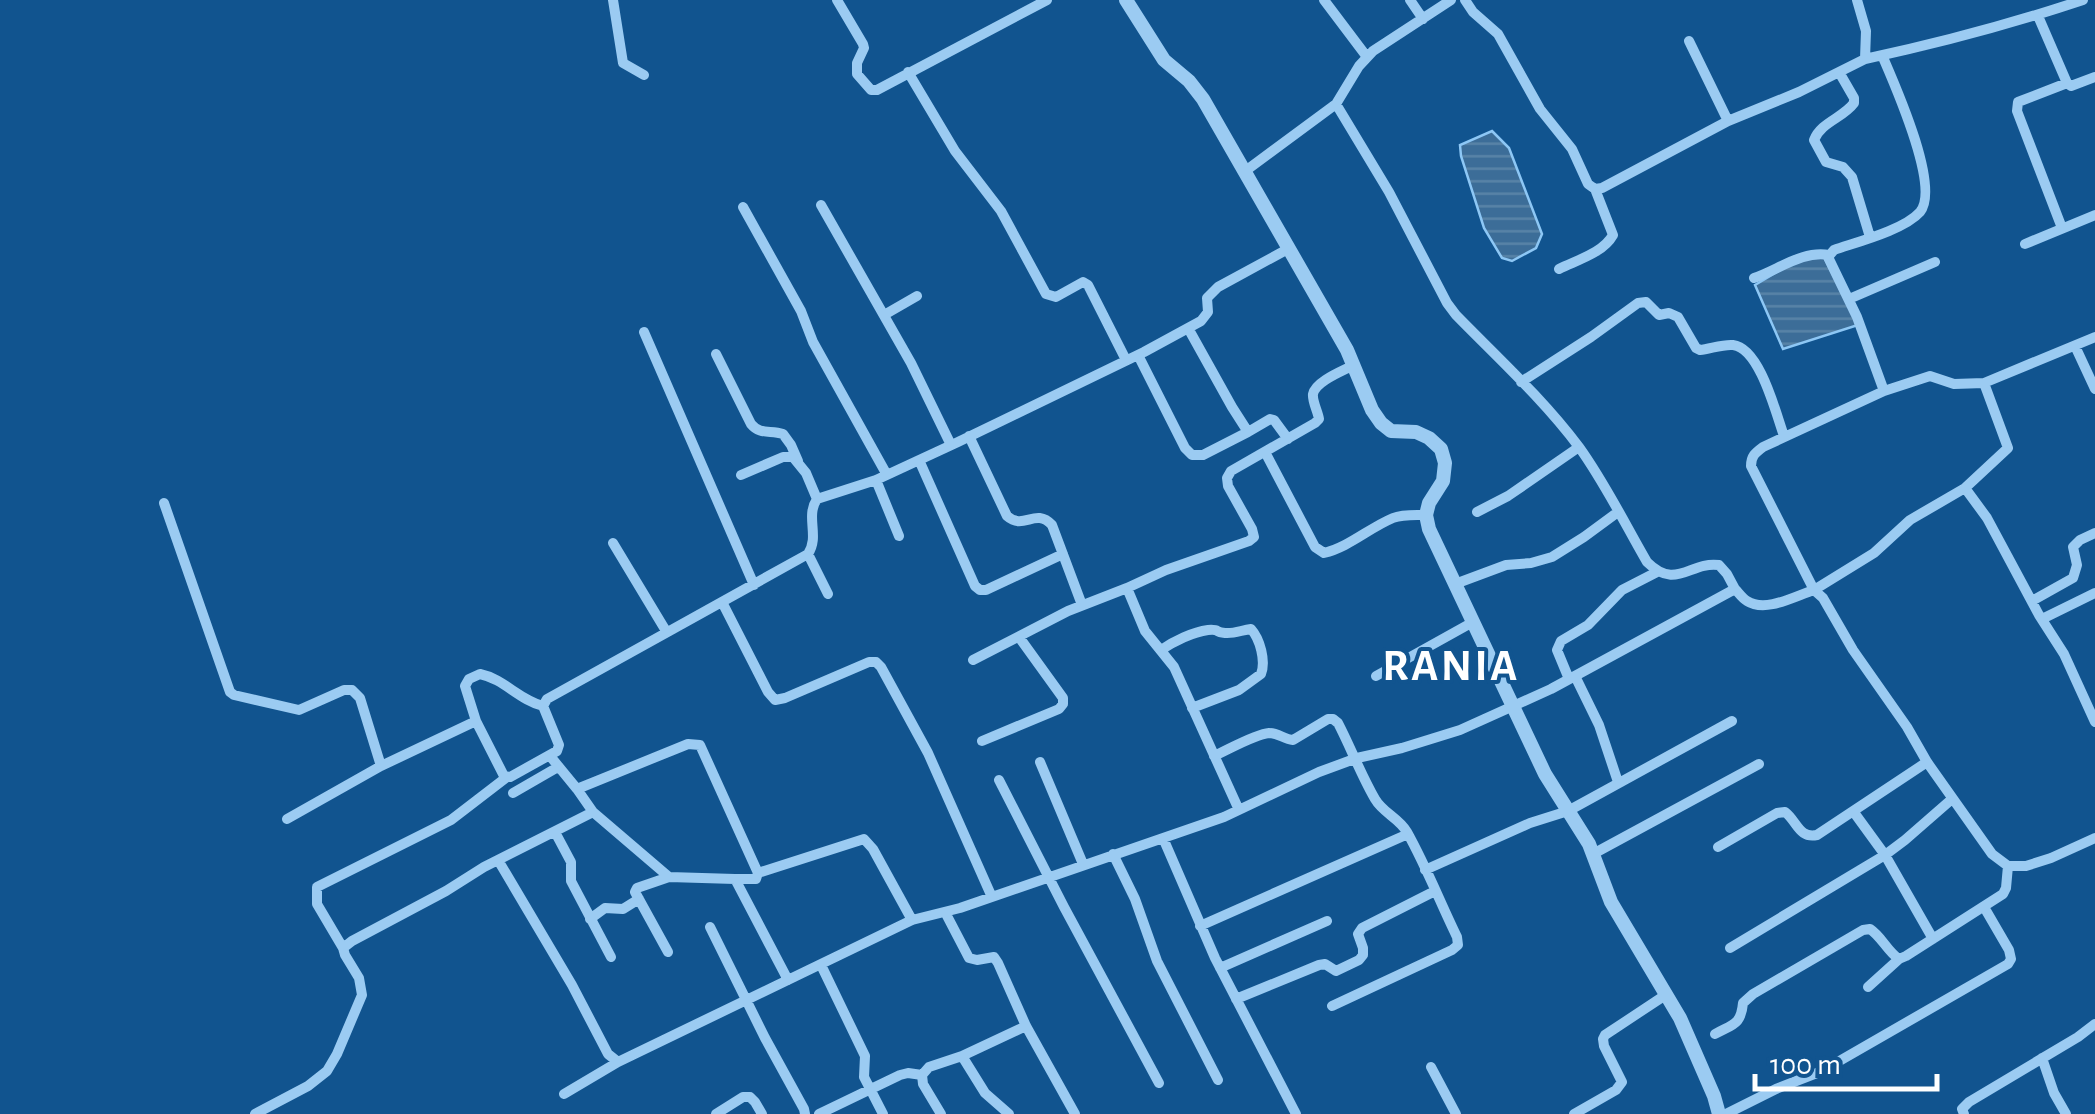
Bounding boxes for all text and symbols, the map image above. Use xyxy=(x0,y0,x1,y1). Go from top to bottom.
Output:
district label: RANIA xyxy=(1382,644,1520,689)
scale bar xyxy=(1755,1029,1938,1091)
text: 100 m xyxy=(1770,1050,1841,1080)

